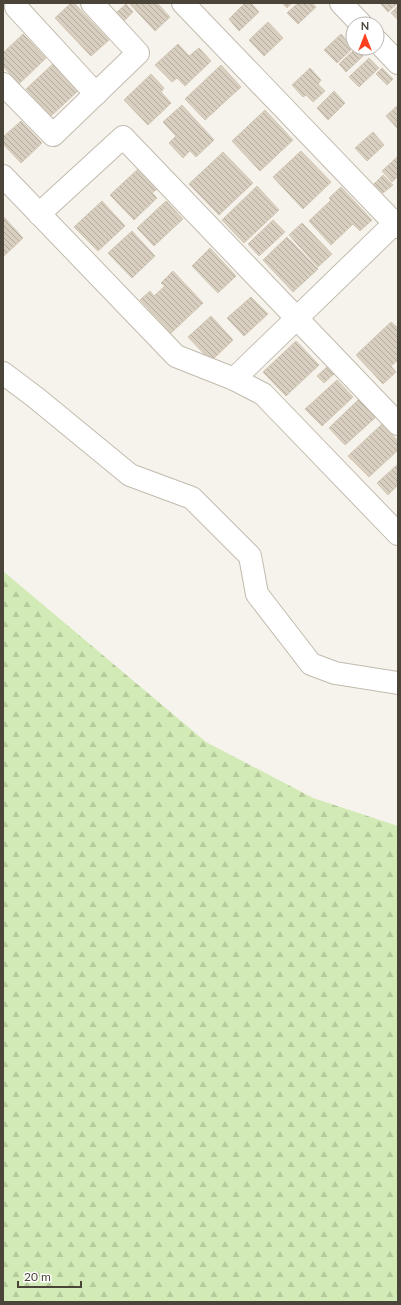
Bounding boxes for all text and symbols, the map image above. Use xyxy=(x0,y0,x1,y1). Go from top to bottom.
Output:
north arrow xyxy=(345,16,385,56)
text: N xyxy=(361,19,369,32)
scale bar xyxy=(18,1263,81,1289)
text: 20 m xyxy=(24,1269,51,1284)

